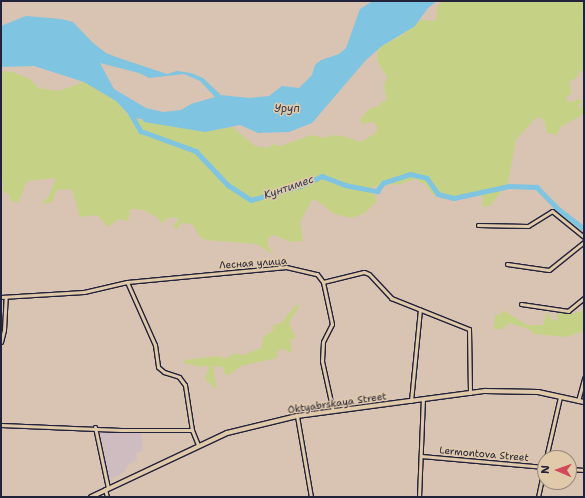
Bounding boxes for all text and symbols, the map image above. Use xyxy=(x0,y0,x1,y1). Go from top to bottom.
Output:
water label: Уруп xyxy=(274,102,300,116)
water label: Кунтимес xyxy=(262,173,316,203)
street label: Лесная улица xyxy=(219,255,287,271)
street label: Oktyabrskaya Street xyxy=(287,390,387,416)
street label: Lermontova Street xyxy=(439,444,529,464)
north arrow xyxy=(537,450,577,490)
text: N xyxy=(538,465,553,474)

